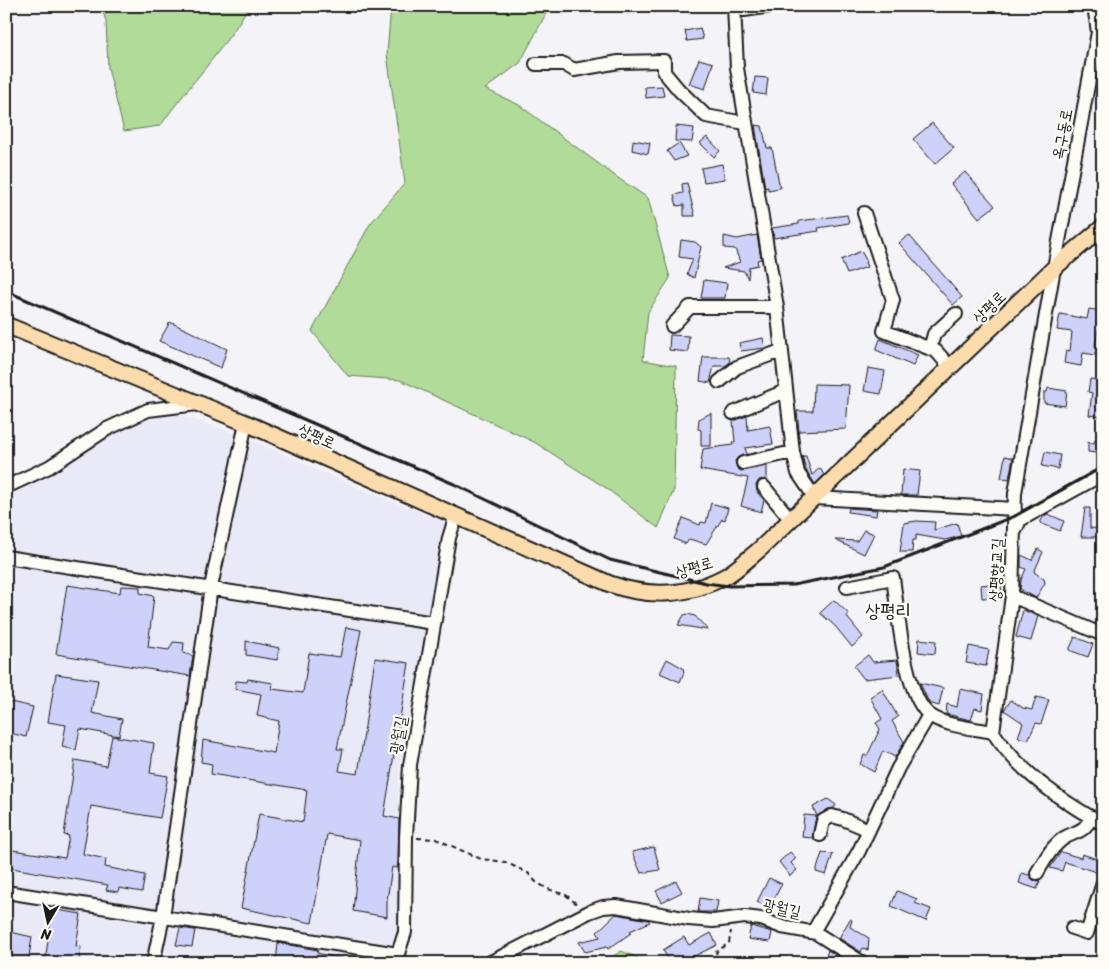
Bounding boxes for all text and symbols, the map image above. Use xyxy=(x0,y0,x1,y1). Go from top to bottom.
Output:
street label: 옥구동로 xyxy=(1043,106,1081,162)
street label: 상평로 xyxy=(965,283,1013,331)
street label: 상평로 xyxy=(293,415,341,457)
street label: 상평향교길 xyxy=(980,537,1012,603)
street label: 상평로 xyxy=(671,547,717,587)
district label: 상평리 xyxy=(865,594,911,627)
street label: 광월길 xyxy=(380,713,416,757)
street label: 광월길 xyxy=(760,890,804,927)
north arrow xyxy=(22,896,72,946)
text: N xyxy=(39,921,54,948)

